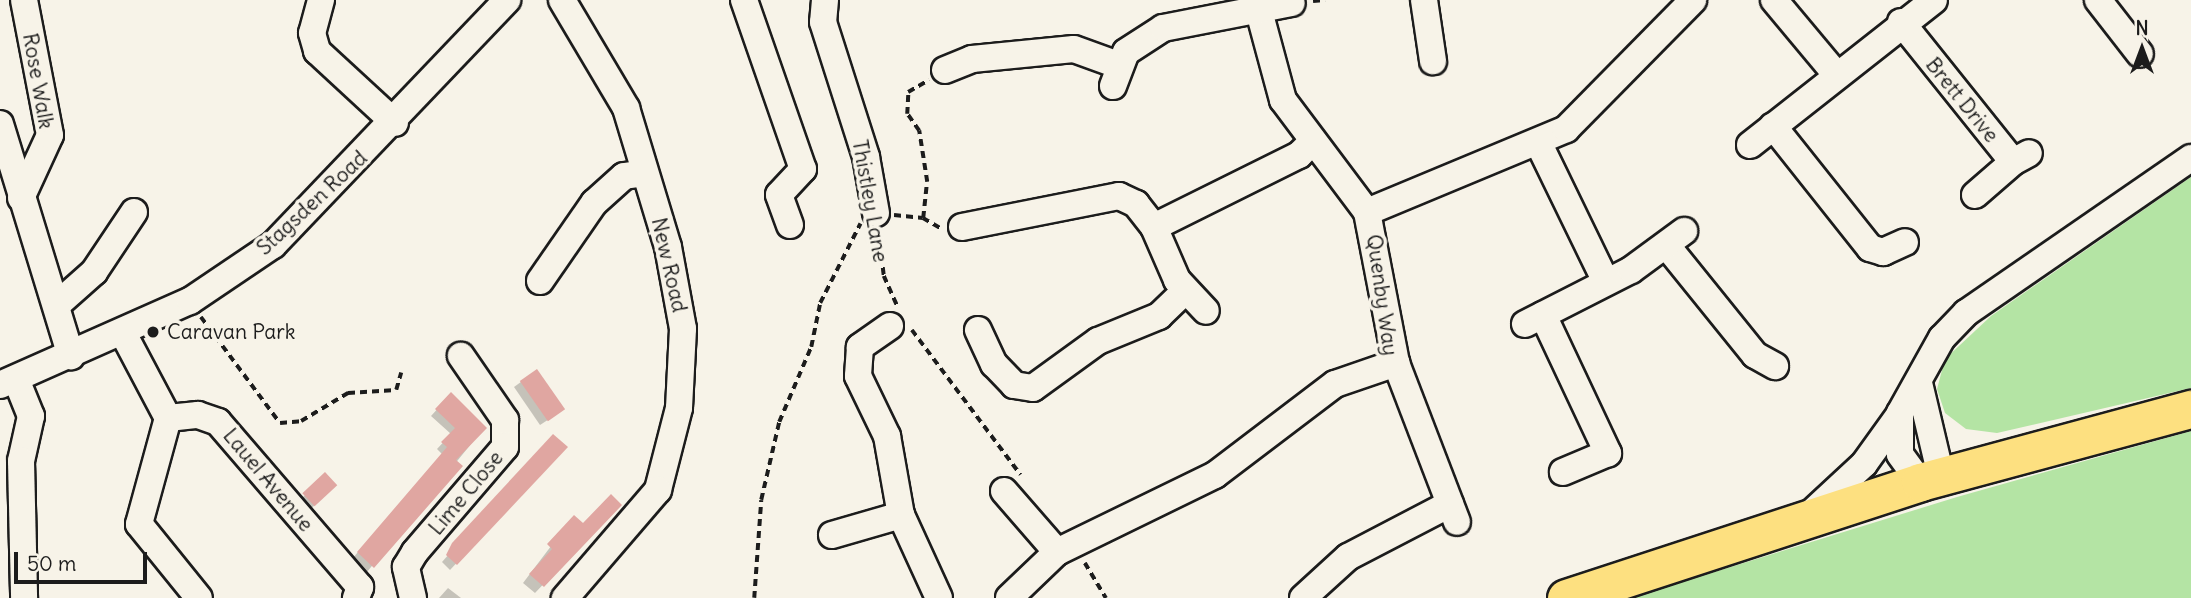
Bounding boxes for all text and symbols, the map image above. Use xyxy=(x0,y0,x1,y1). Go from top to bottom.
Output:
north arrow xyxy=(2107,14,2177,84)
text: N xyxy=(2135,16,2149,40)
street label: Rose Walk xyxy=(17,31,59,131)
street label: Brett Drive xyxy=(1920,53,2004,147)
street label: Thistley Lane xyxy=(847,138,893,264)
street label: Stagsden Road xyxy=(252,146,372,260)
street label: New Road xyxy=(646,215,692,315)
street label: Quenby Way xyxy=(1361,233,1403,357)
place label: Caravan Park xyxy=(167,319,296,345)
marker: Caravan Park xyxy=(145,324,161,340)
street label: Lauel Avenue xyxy=(218,423,318,537)
street label: Lime Close xyxy=(424,446,508,540)
scale bar xyxy=(18,538,150,582)
text: 50 m xyxy=(27,550,76,577)

